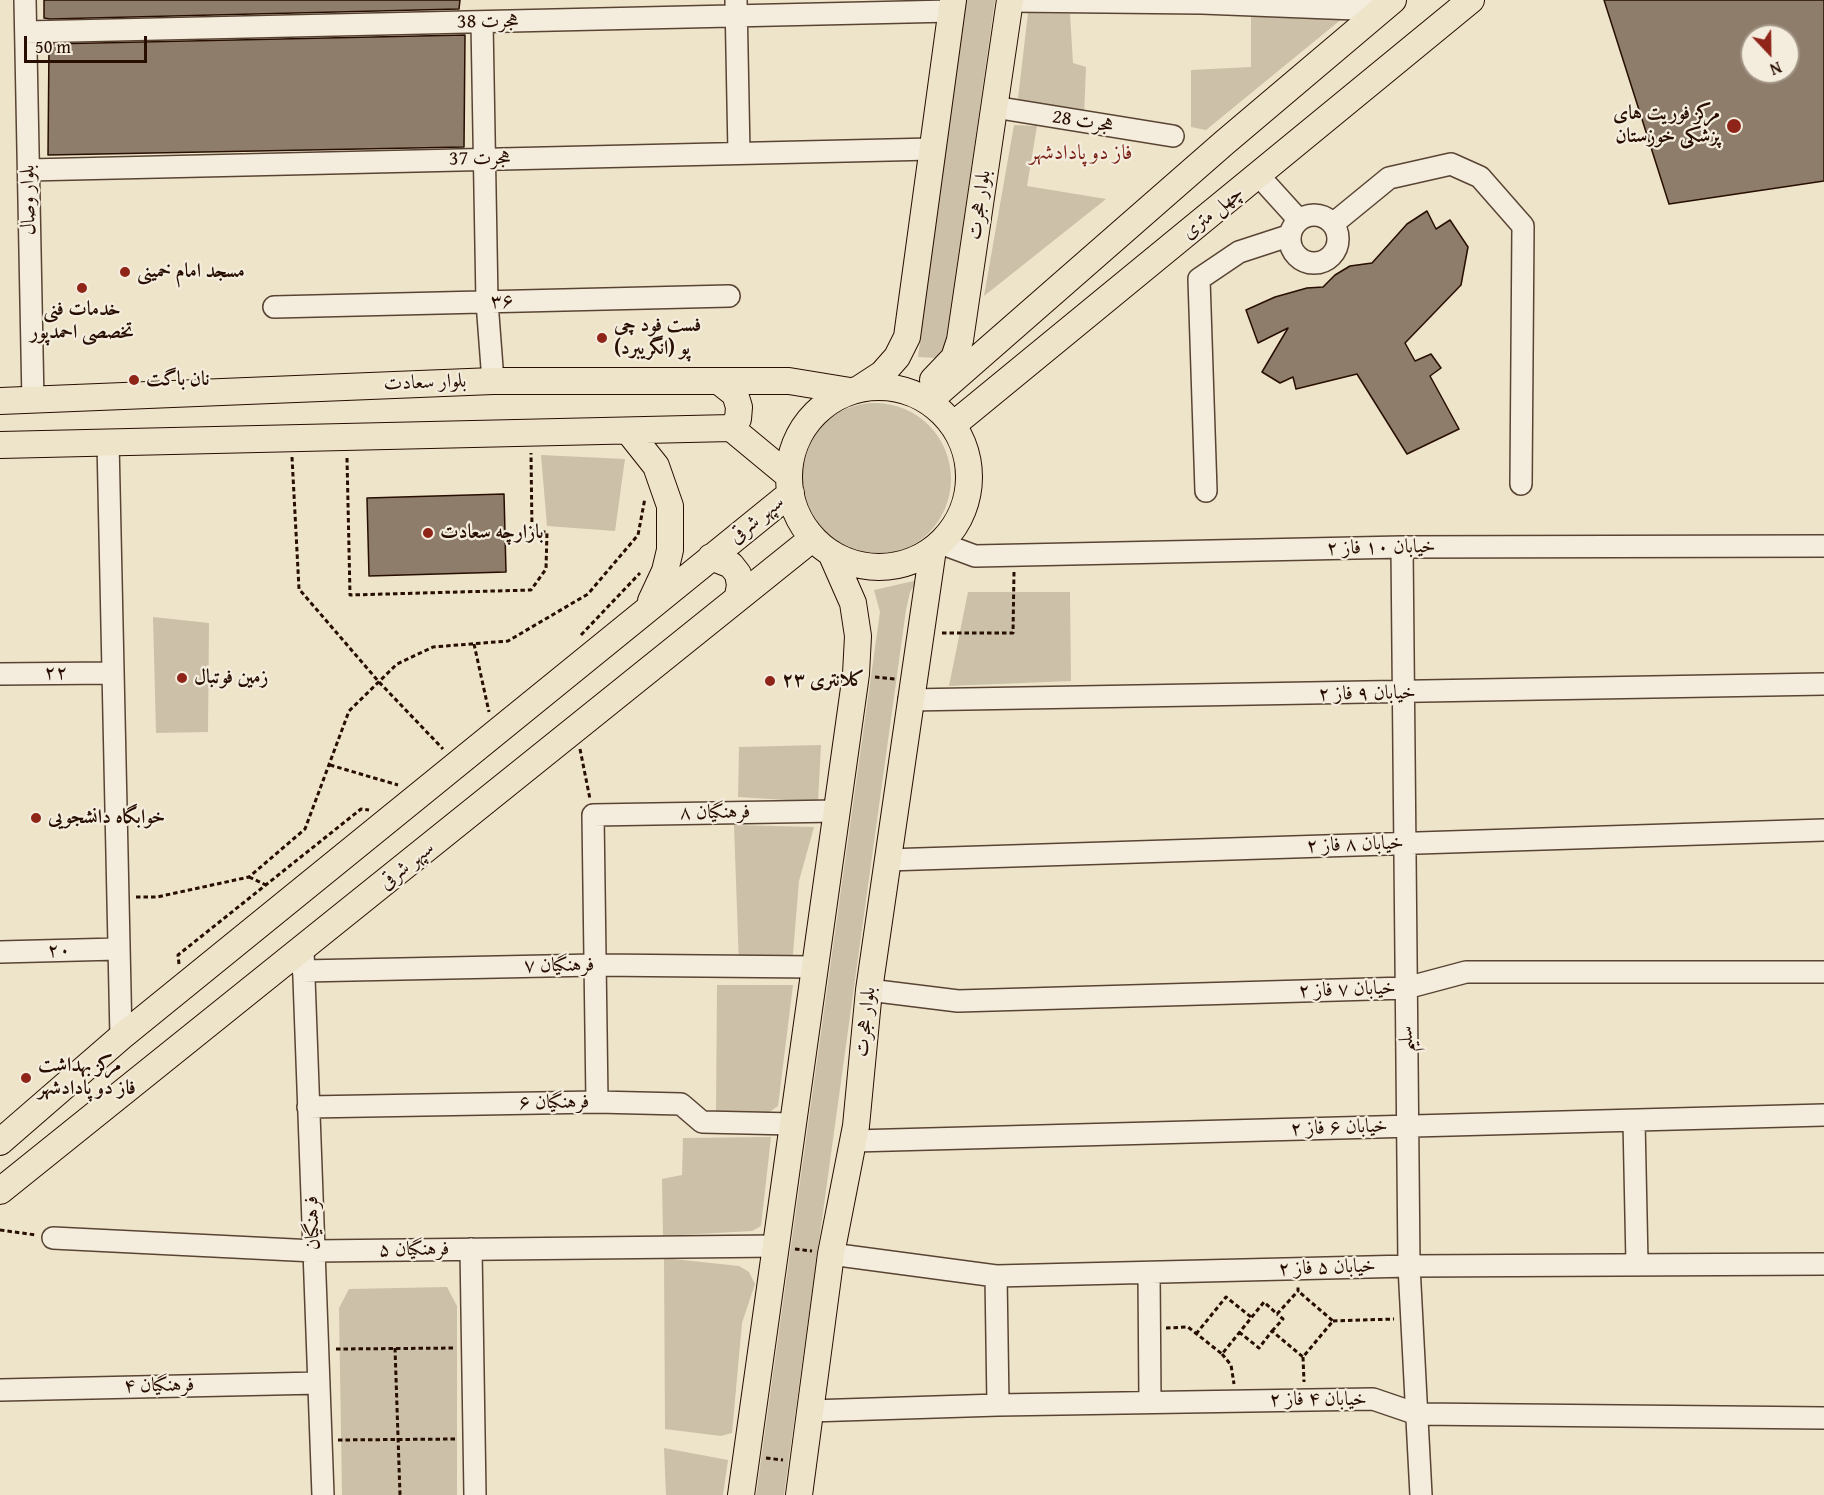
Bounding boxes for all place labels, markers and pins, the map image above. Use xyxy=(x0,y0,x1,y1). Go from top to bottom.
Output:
place label: مرکز فوریت های پزشکی خوزستان xyxy=(1613,102,1720,149)
marker: مرکز فوریت های پزشکی خوزستان xyxy=(1725,117,1743,135)
place label: مسجد امام خمینی xyxy=(137,260,245,284)
marker: مسجد امام خمینی xyxy=(118,265,132,279)
marker: خدمات فنی تخصصی احمدپور xyxy=(75,281,89,295)
place label: خدمات فنی تخصصی احمدپور xyxy=(30,298,134,345)
place label: فست فود چی پو (انگریبرد) xyxy=(614,314,701,361)
marker: فست فود چی پو (انگریبرد) xyxy=(595,331,609,345)
place label: نان باگت xyxy=(146,368,209,392)
marker: نان باگت xyxy=(127,373,141,387)
place label: بازارچه سعادت xyxy=(440,521,544,545)
marker: بازارچه سعادت xyxy=(421,526,435,540)
place label: زمین فوتبال xyxy=(194,666,269,690)
place label: کلانتری ۲۳ xyxy=(782,669,865,693)
marker: زمین فوتبال xyxy=(175,671,189,685)
marker: کلانتری ۲۳ xyxy=(763,674,777,688)
place label: خوابگاه دانشجویی xyxy=(48,806,165,830)
marker: خوابگاه دانشجویی xyxy=(29,811,43,825)
place label: مرکز بهداشت فاز دو پادادشهر xyxy=(38,1054,136,1101)
marker: مرکز بهداشت فاز دو پادادشهر xyxy=(19,1071,33,1085)

